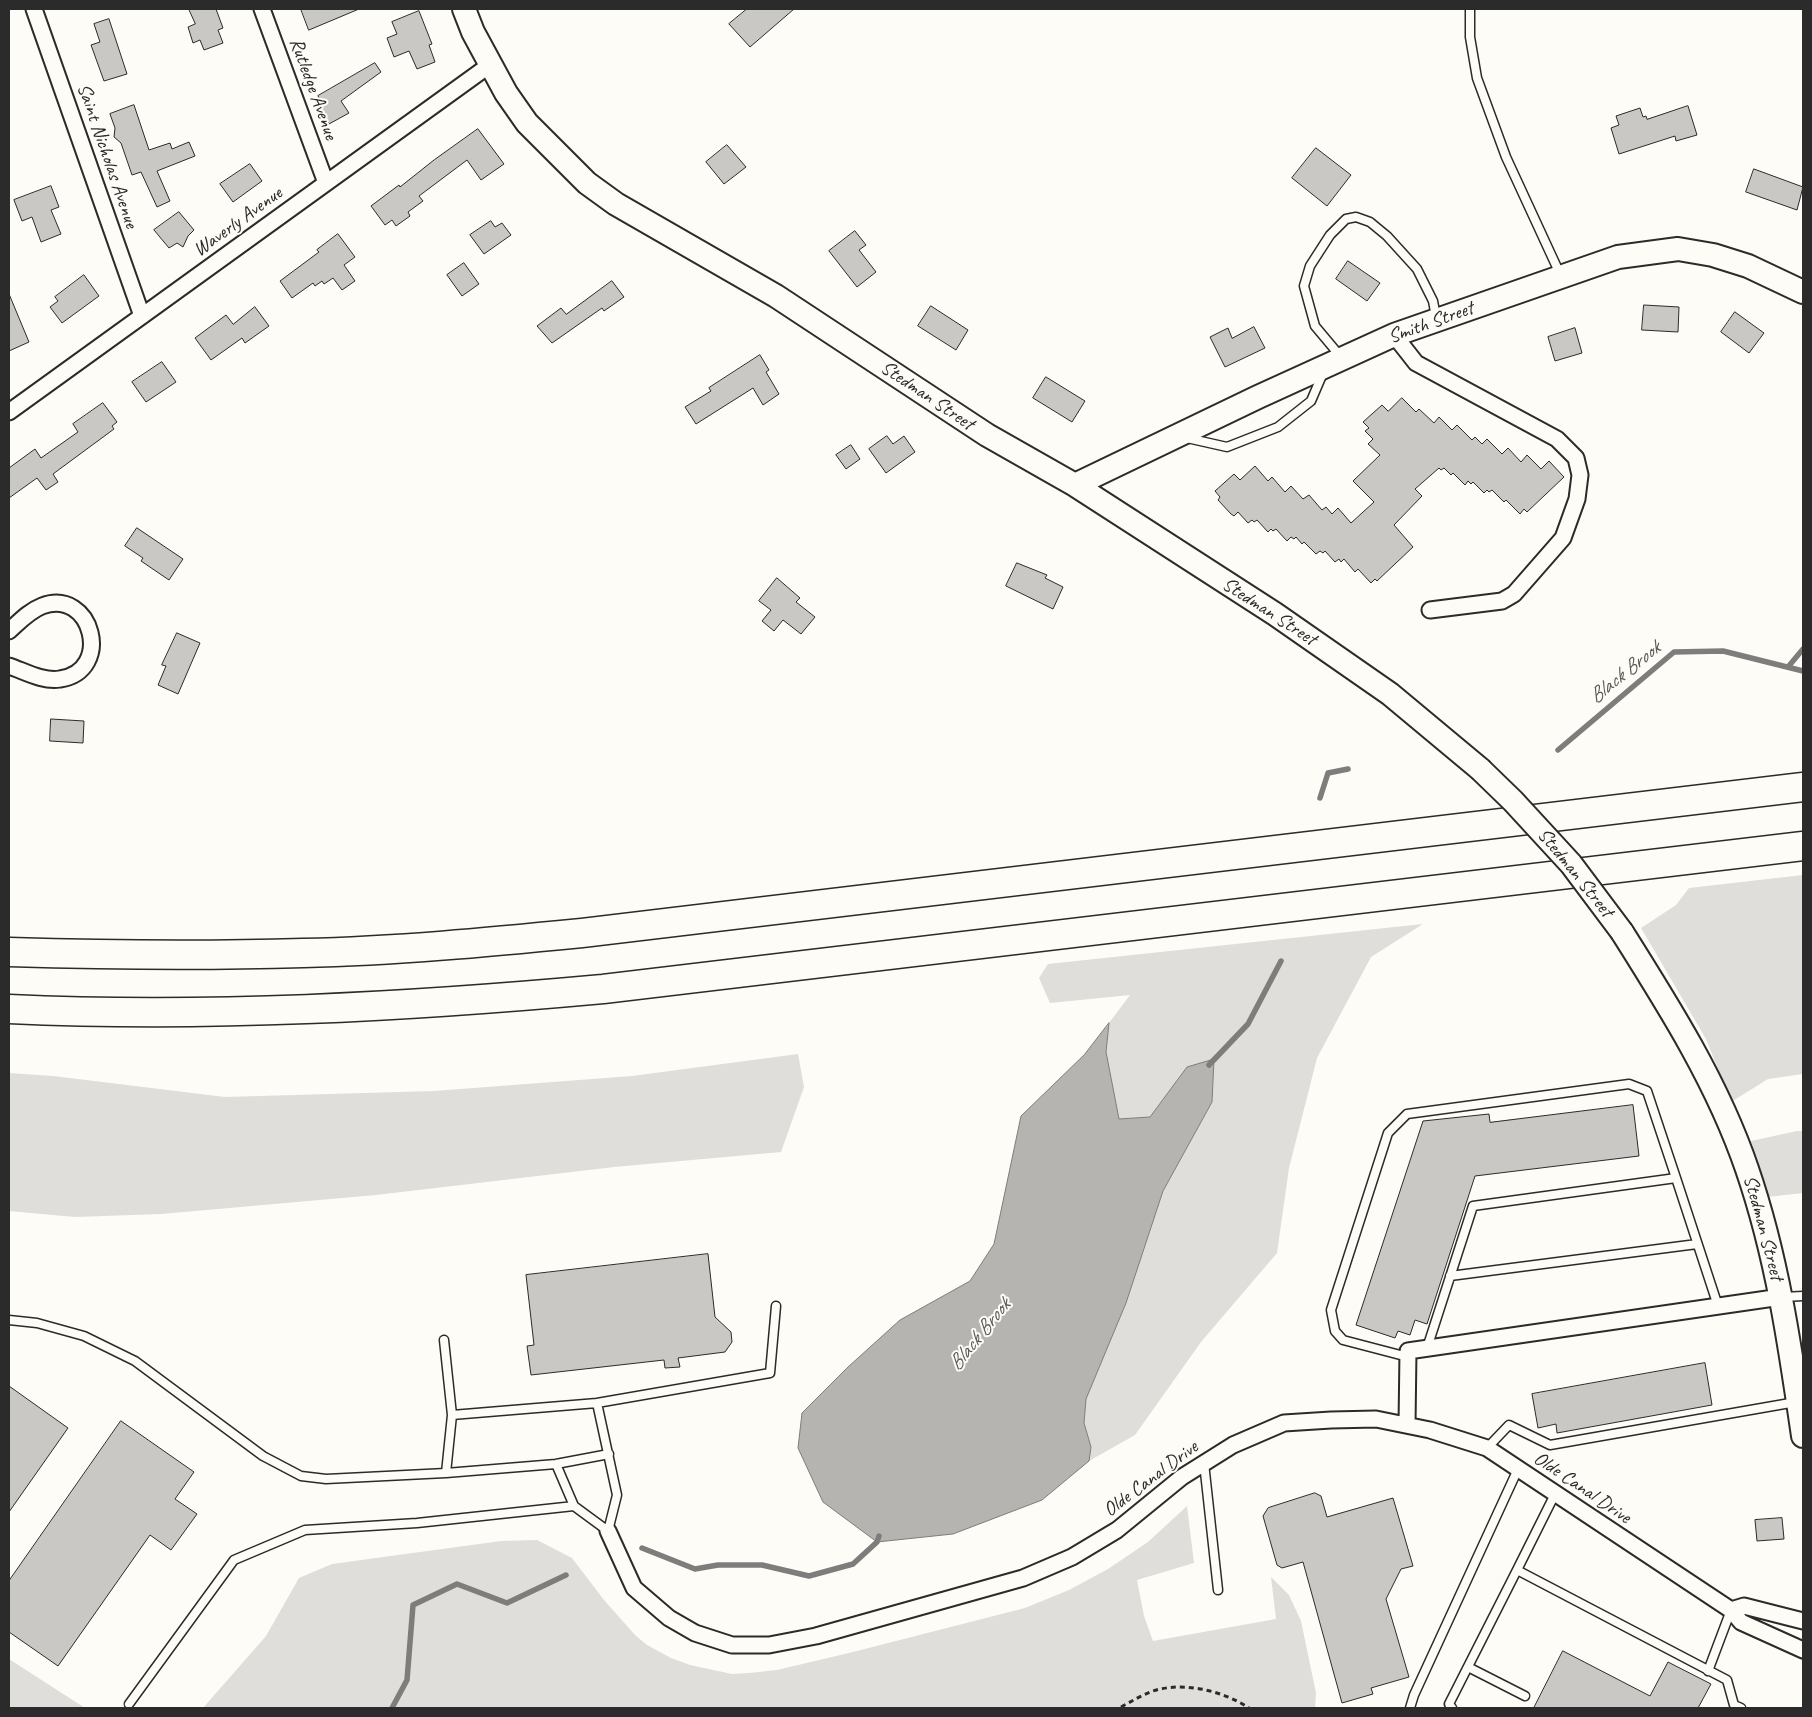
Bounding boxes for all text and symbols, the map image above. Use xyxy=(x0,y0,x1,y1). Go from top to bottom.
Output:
street label: Rutledge Avenue xyxy=(284,35,342,143)
street label: Saint Nicholas Avenue xyxy=(71,81,143,231)
street label: Waverly Avenue xyxy=(189,182,287,262)
street label: Smith Street xyxy=(1385,297,1477,349)
street label: Stedman Street xyxy=(876,356,978,436)
street label: Stedman Street xyxy=(1217,573,1321,651)
water label: Black Brook xyxy=(1584,636,1666,710)
street label: Stedman Street xyxy=(1532,824,1618,922)
street label: Stedman Street xyxy=(1737,1173,1789,1283)
water label: Black Brook xyxy=(943,1294,1017,1376)
street label: Olde Canal Drive xyxy=(1099,1436,1203,1522)
street label: Olde Canal Drive xyxy=(1529,1447,1635,1529)

